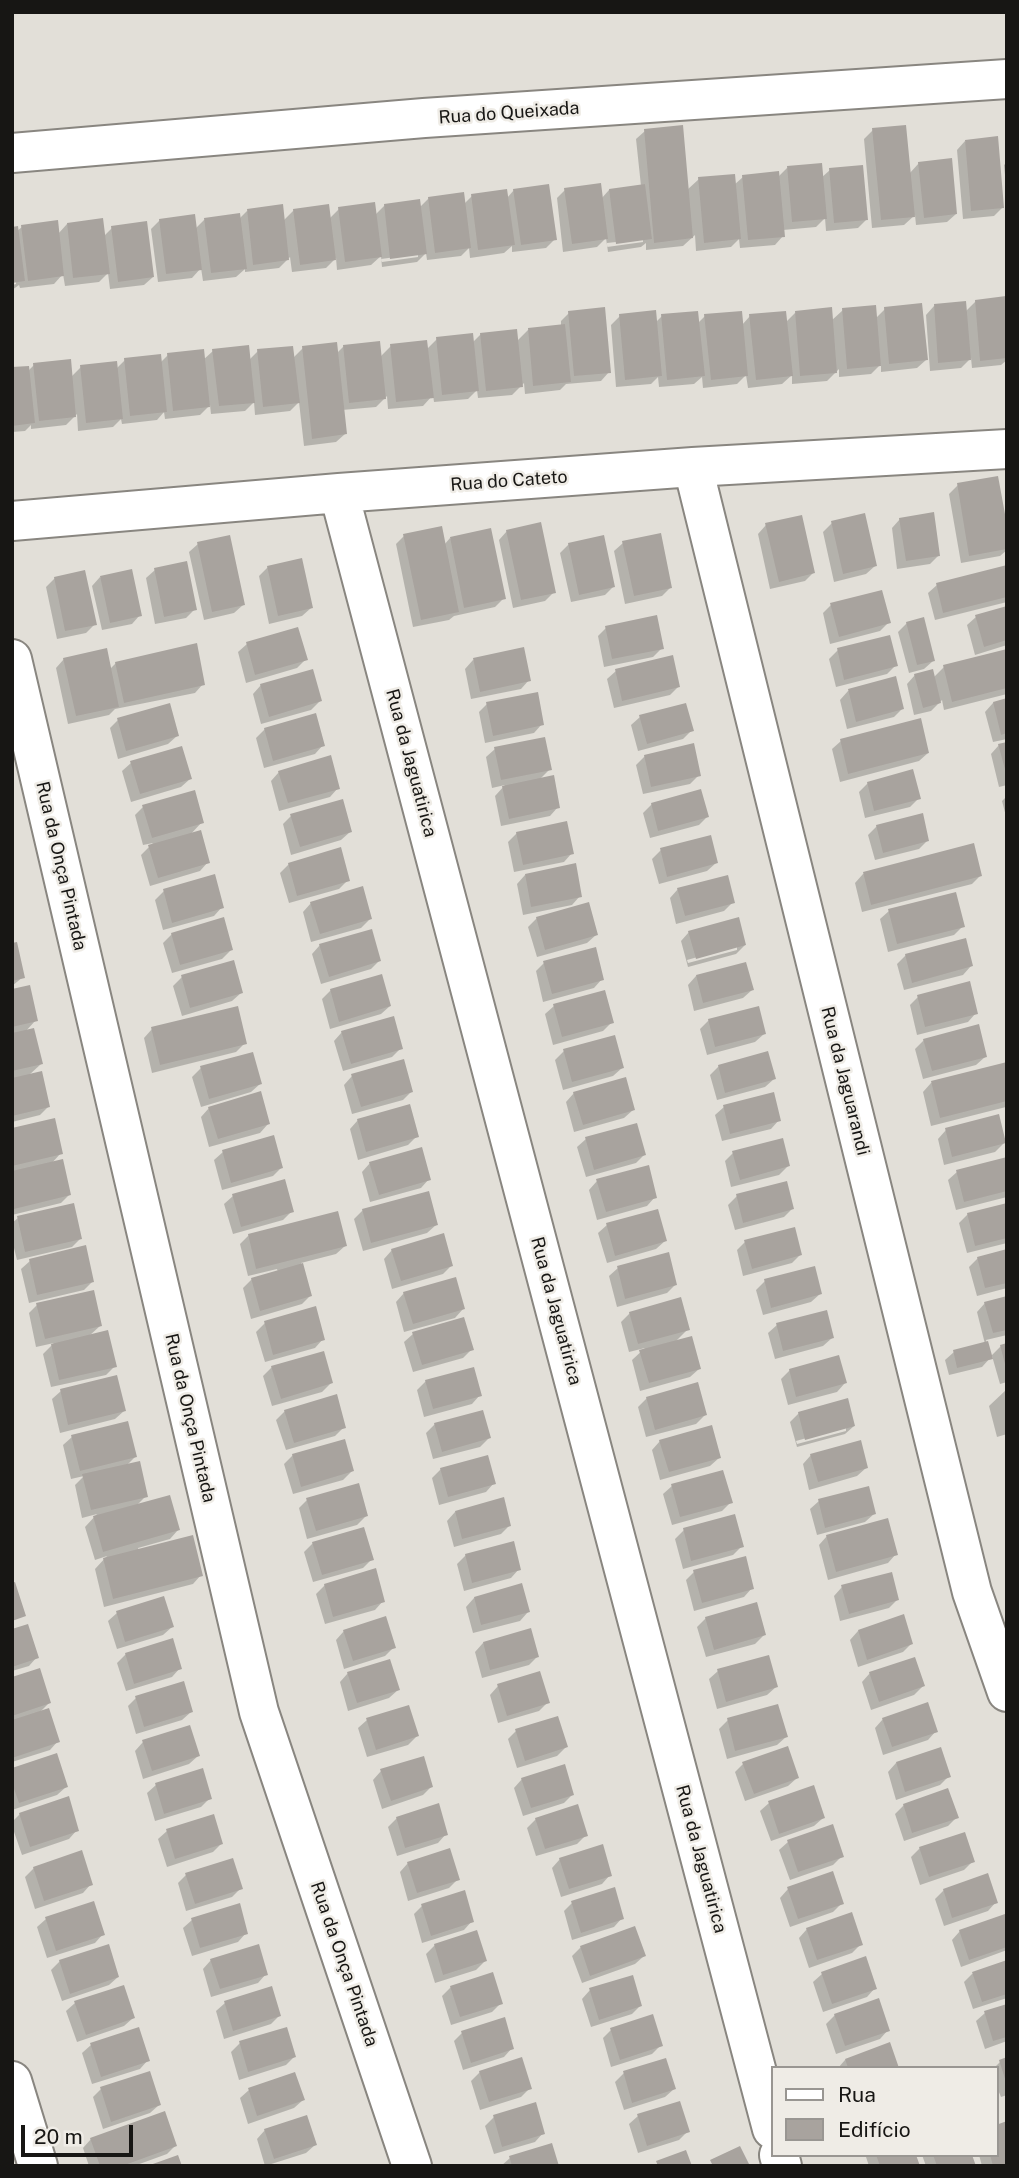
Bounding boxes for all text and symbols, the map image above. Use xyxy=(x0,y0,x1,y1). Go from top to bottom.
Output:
street label: Rua do Queixada xyxy=(438,97,580,129)
street label: Rua do Cateto xyxy=(450,466,568,496)
street label: Rua da Jaguatirica xyxy=(381,687,441,839)
street label: Rua da Onça Pintada xyxy=(31,779,91,953)
street label: Rua da Jaguarandi xyxy=(816,1004,874,1158)
street label: Rua da Jaguatirica xyxy=(526,1235,586,1387)
street label: Rua da Onça Pintada xyxy=(160,1331,220,1505)
street label: Rua da Jaguatirica xyxy=(671,1783,731,1935)
street label: Rua da Onça Pintada xyxy=(306,1879,382,2049)
legend xyxy=(771,2066,998,2157)
text: Rua xyxy=(838,2082,876,2107)
scale bar xyxy=(24,2112,136,2156)
text: Edifício xyxy=(838,2117,911,2142)
text: 20 m xyxy=(34,2124,83,2149)

